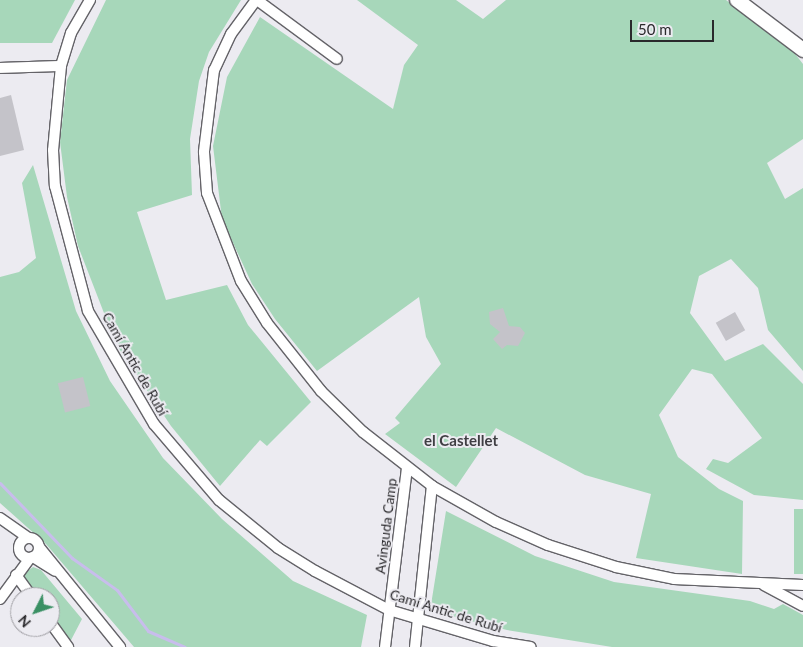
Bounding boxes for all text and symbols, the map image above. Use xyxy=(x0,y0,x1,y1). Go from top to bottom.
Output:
scale bar xyxy=(633,10,717,42)
text: 50 m xyxy=(638,20,672,38)
street label: Camí Antic de Rubí xyxy=(98,309,172,419)
district label: el Castellet xyxy=(424,432,498,450)
street label: Avinguda Camp xyxy=(372,477,400,575)
street label: Camí Antic de Rubí xyxy=(388,586,504,636)
north arrow xyxy=(10,587,60,637)
text: N xyxy=(14,612,34,631)

